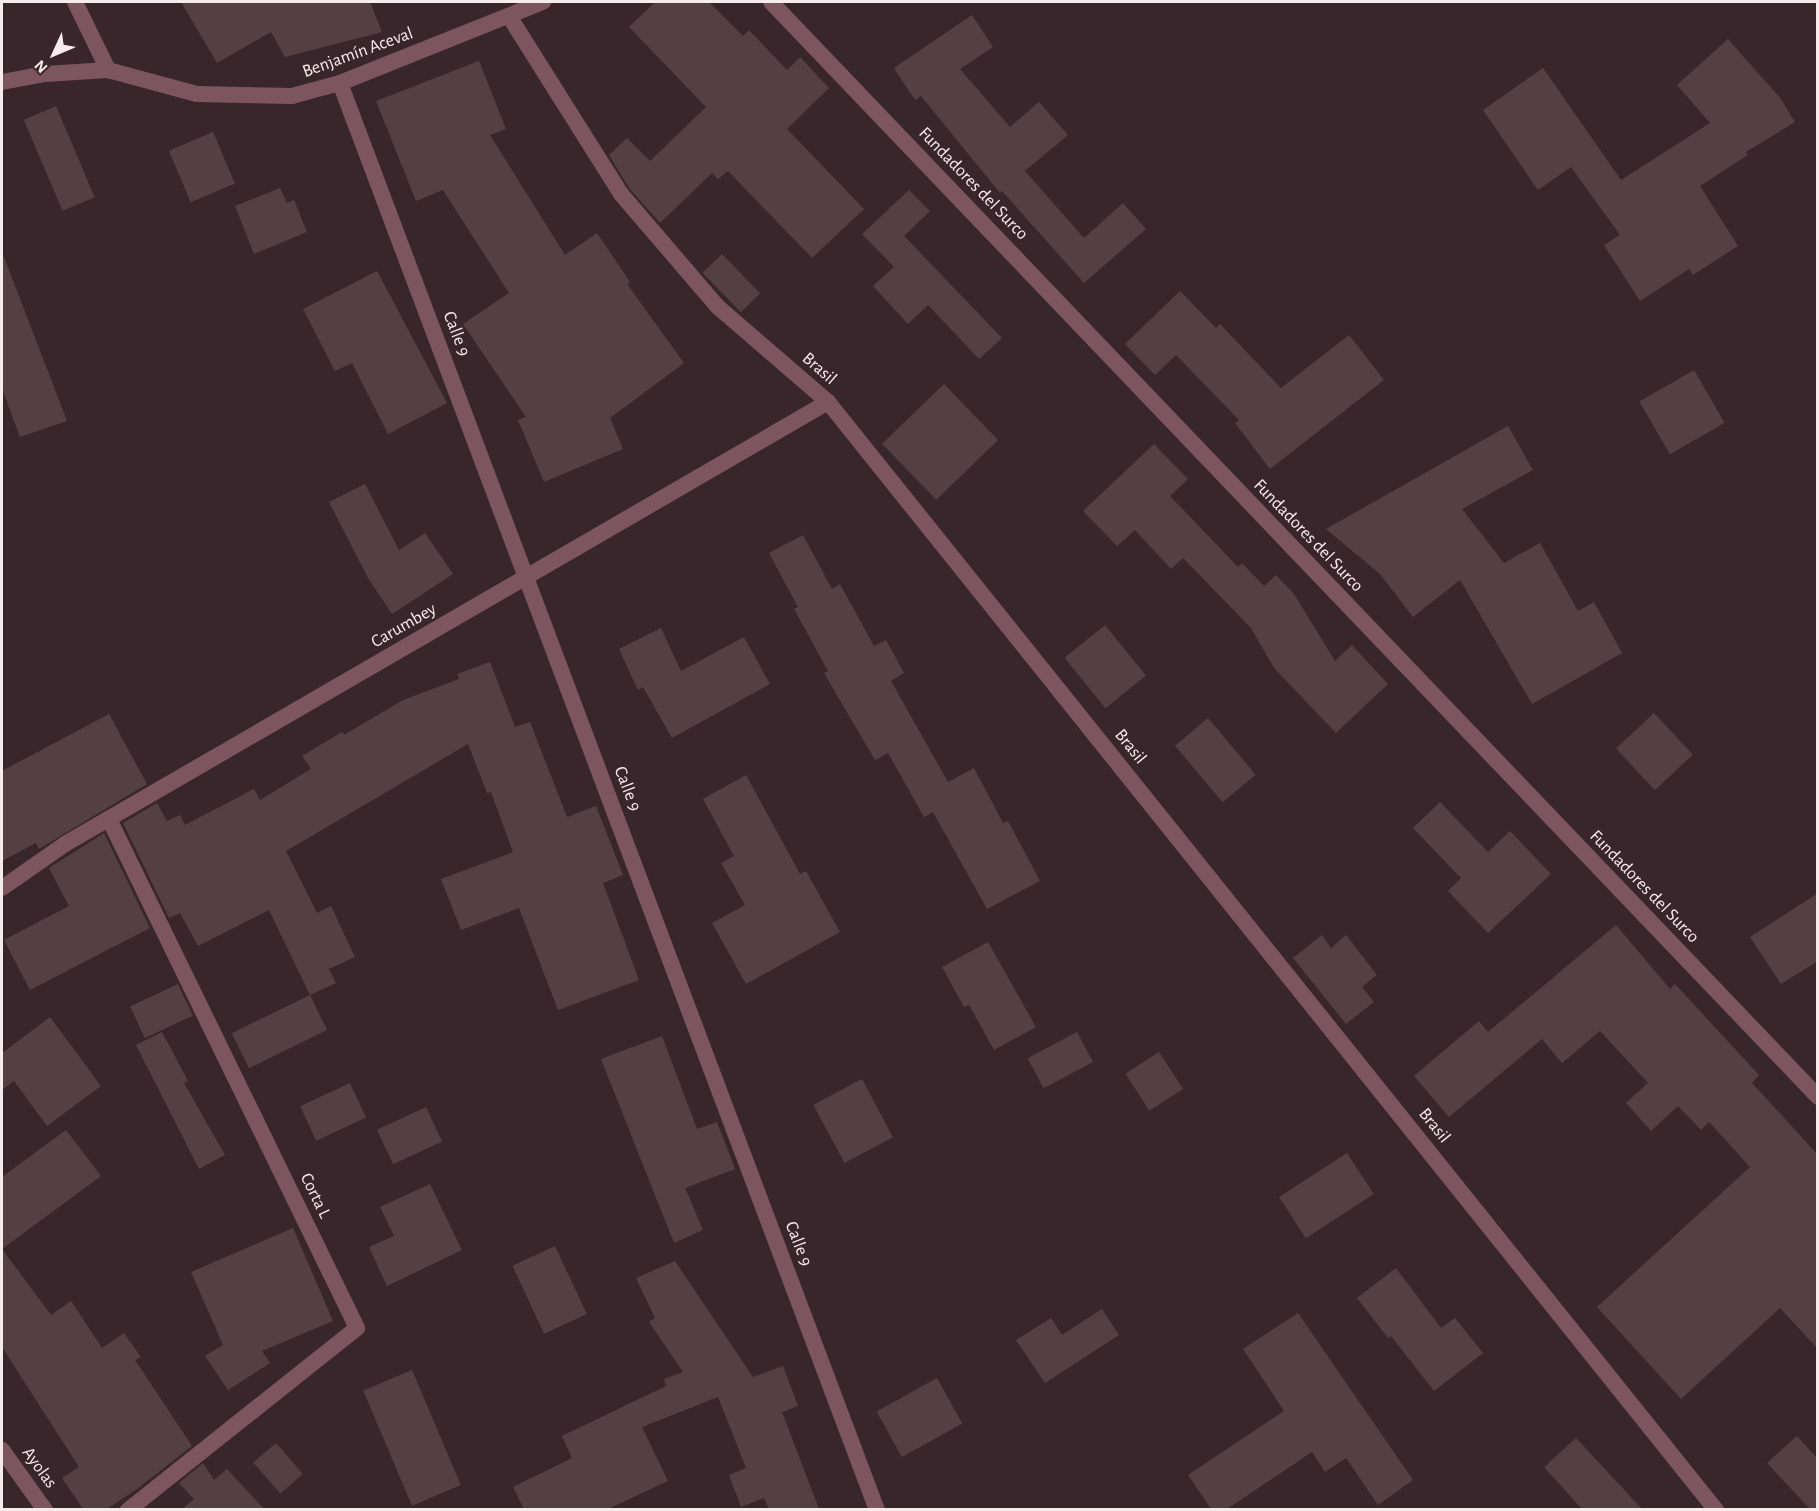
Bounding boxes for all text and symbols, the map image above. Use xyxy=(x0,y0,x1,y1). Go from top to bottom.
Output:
street label: Benjamín Aceval xyxy=(300,23,416,83)
north arrow xyxy=(24,24,84,84)
text: N xyxy=(31,57,51,76)
street label: Fundadores del Surco xyxy=(914,123,1032,245)
street label: Calle 9 xyxy=(438,309,474,359)
street label: Brasil xyxy=(797,348,841,390)
street label: Fundadores del Surco xyxy=(1249,475,1367,597)
street label: Carumbey xyxy=(367,599,441,653)
street label: Brasil xyxy=(1109,725,1151,769)
street label: Calle 9 xyxy=(609,764,645,814)
street label: Fundadores del Surco xyxy=(1585,826,1703,948)
street label: Brasil xyxy=(1413,1104,1455,1148)
street label: Corta L xyxy=(295,1170,335,1222)
street label: Calle 9 xyxy=(780,1219,816,1269)
street label: Ayolas xyxy=(17,1443,61,1493)

